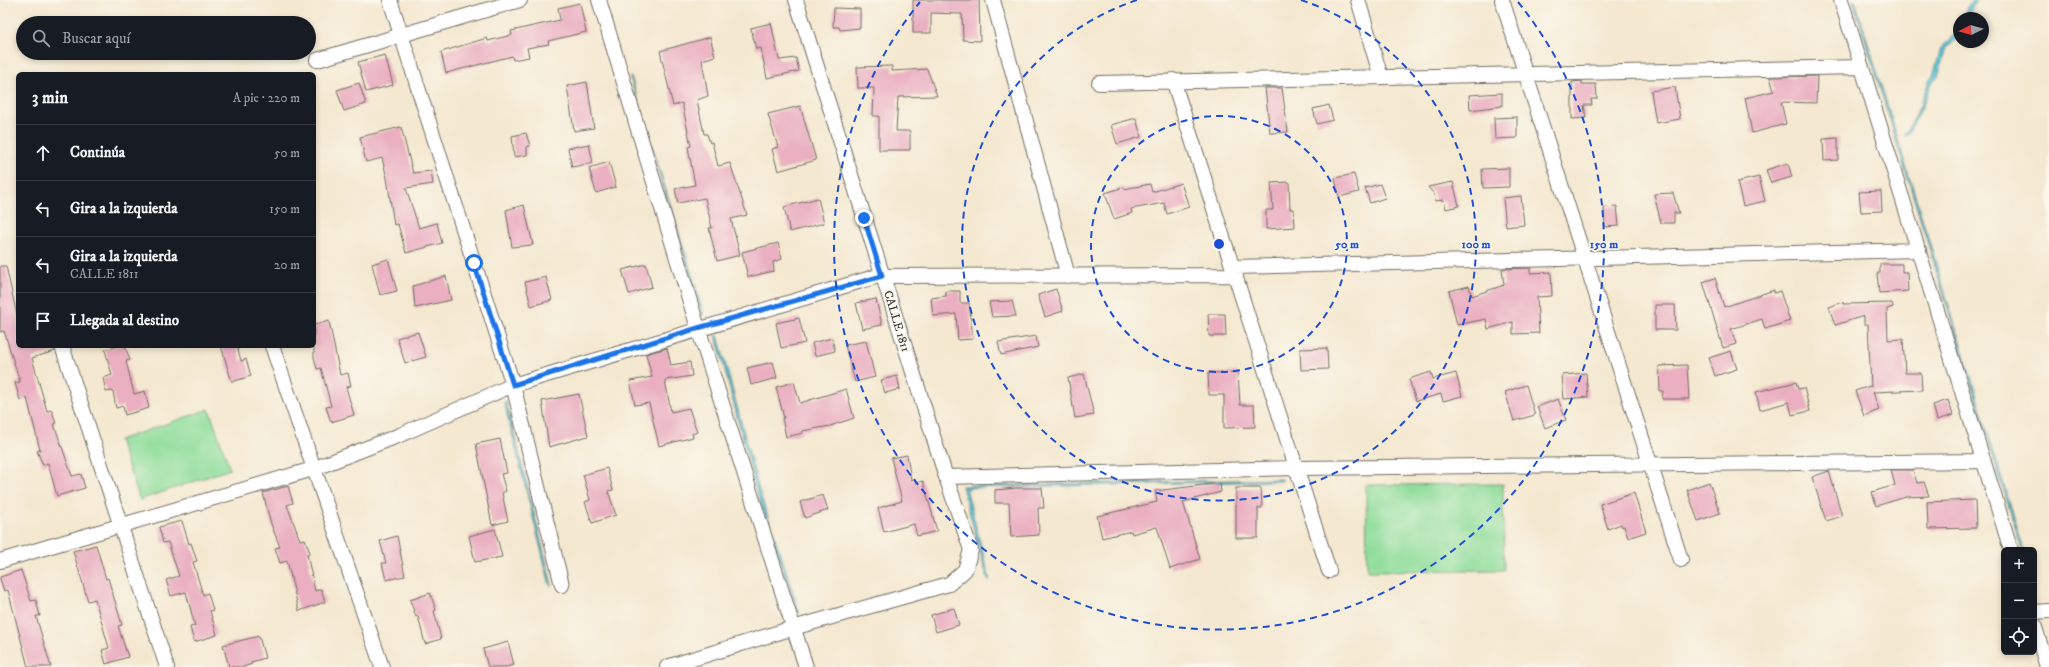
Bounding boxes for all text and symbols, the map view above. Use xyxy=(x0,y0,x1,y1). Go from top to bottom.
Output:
north arrow xyxy=(1953,12,1989,48)
search box xyxy=(16,16,316,60)
icon: search xyxy=(30,27,52,49)
text: Buscar aquí xyxy=(62,29,130,48)
text: 3 min xyxy=(32,87,68,109)
text: A pie · 220 m xyxy=(233,90,300,106)
icon: ahead xyxy=(32,142,54,164)
text: Continúa xyxy=(70,143,125,162)
text: 50 m xyxy=(274,145,300,161)
icon: left xyxy=(32,198,54,220)
text: Gira a la izquierda xyxy=(70,199,178,218)
text: 150 m xyxy=(269,201,300,217)
route end xyxy=(855,209,873,227)
centre of rings xyxy=(1212,237,1226,251)
text: 50 m xyxy=(1334,237,1359,252)
text: 100 m xyxy=(1462,237,1490,252)
text: 150 m xyxy=(1590,237,1618,252)
text: Gira a la izquierda xyxy=(70,247,178,266)
icon: left xyxy=(32,254,54,276)
route start xyxy=(465,254,483,272)
text: 20 m xyxy=(274,257,300,273)
text: CALLE 1811 xyxy=(70,266,138,282)
street label: CALLE 1811 xyxy=(880,289,913,354)
icon: arrive xyxy=(32,310,54,332)
text: Llegada al destino xyxy=(70,311,179,330)
map controls xyxy=(2001,547,2037,655)
button: + xyxy=(2001,547,2037,583)
button: − xyxy=(2001,583,2037,619)
button: locate xyxy=(2001,619,2037,655)

